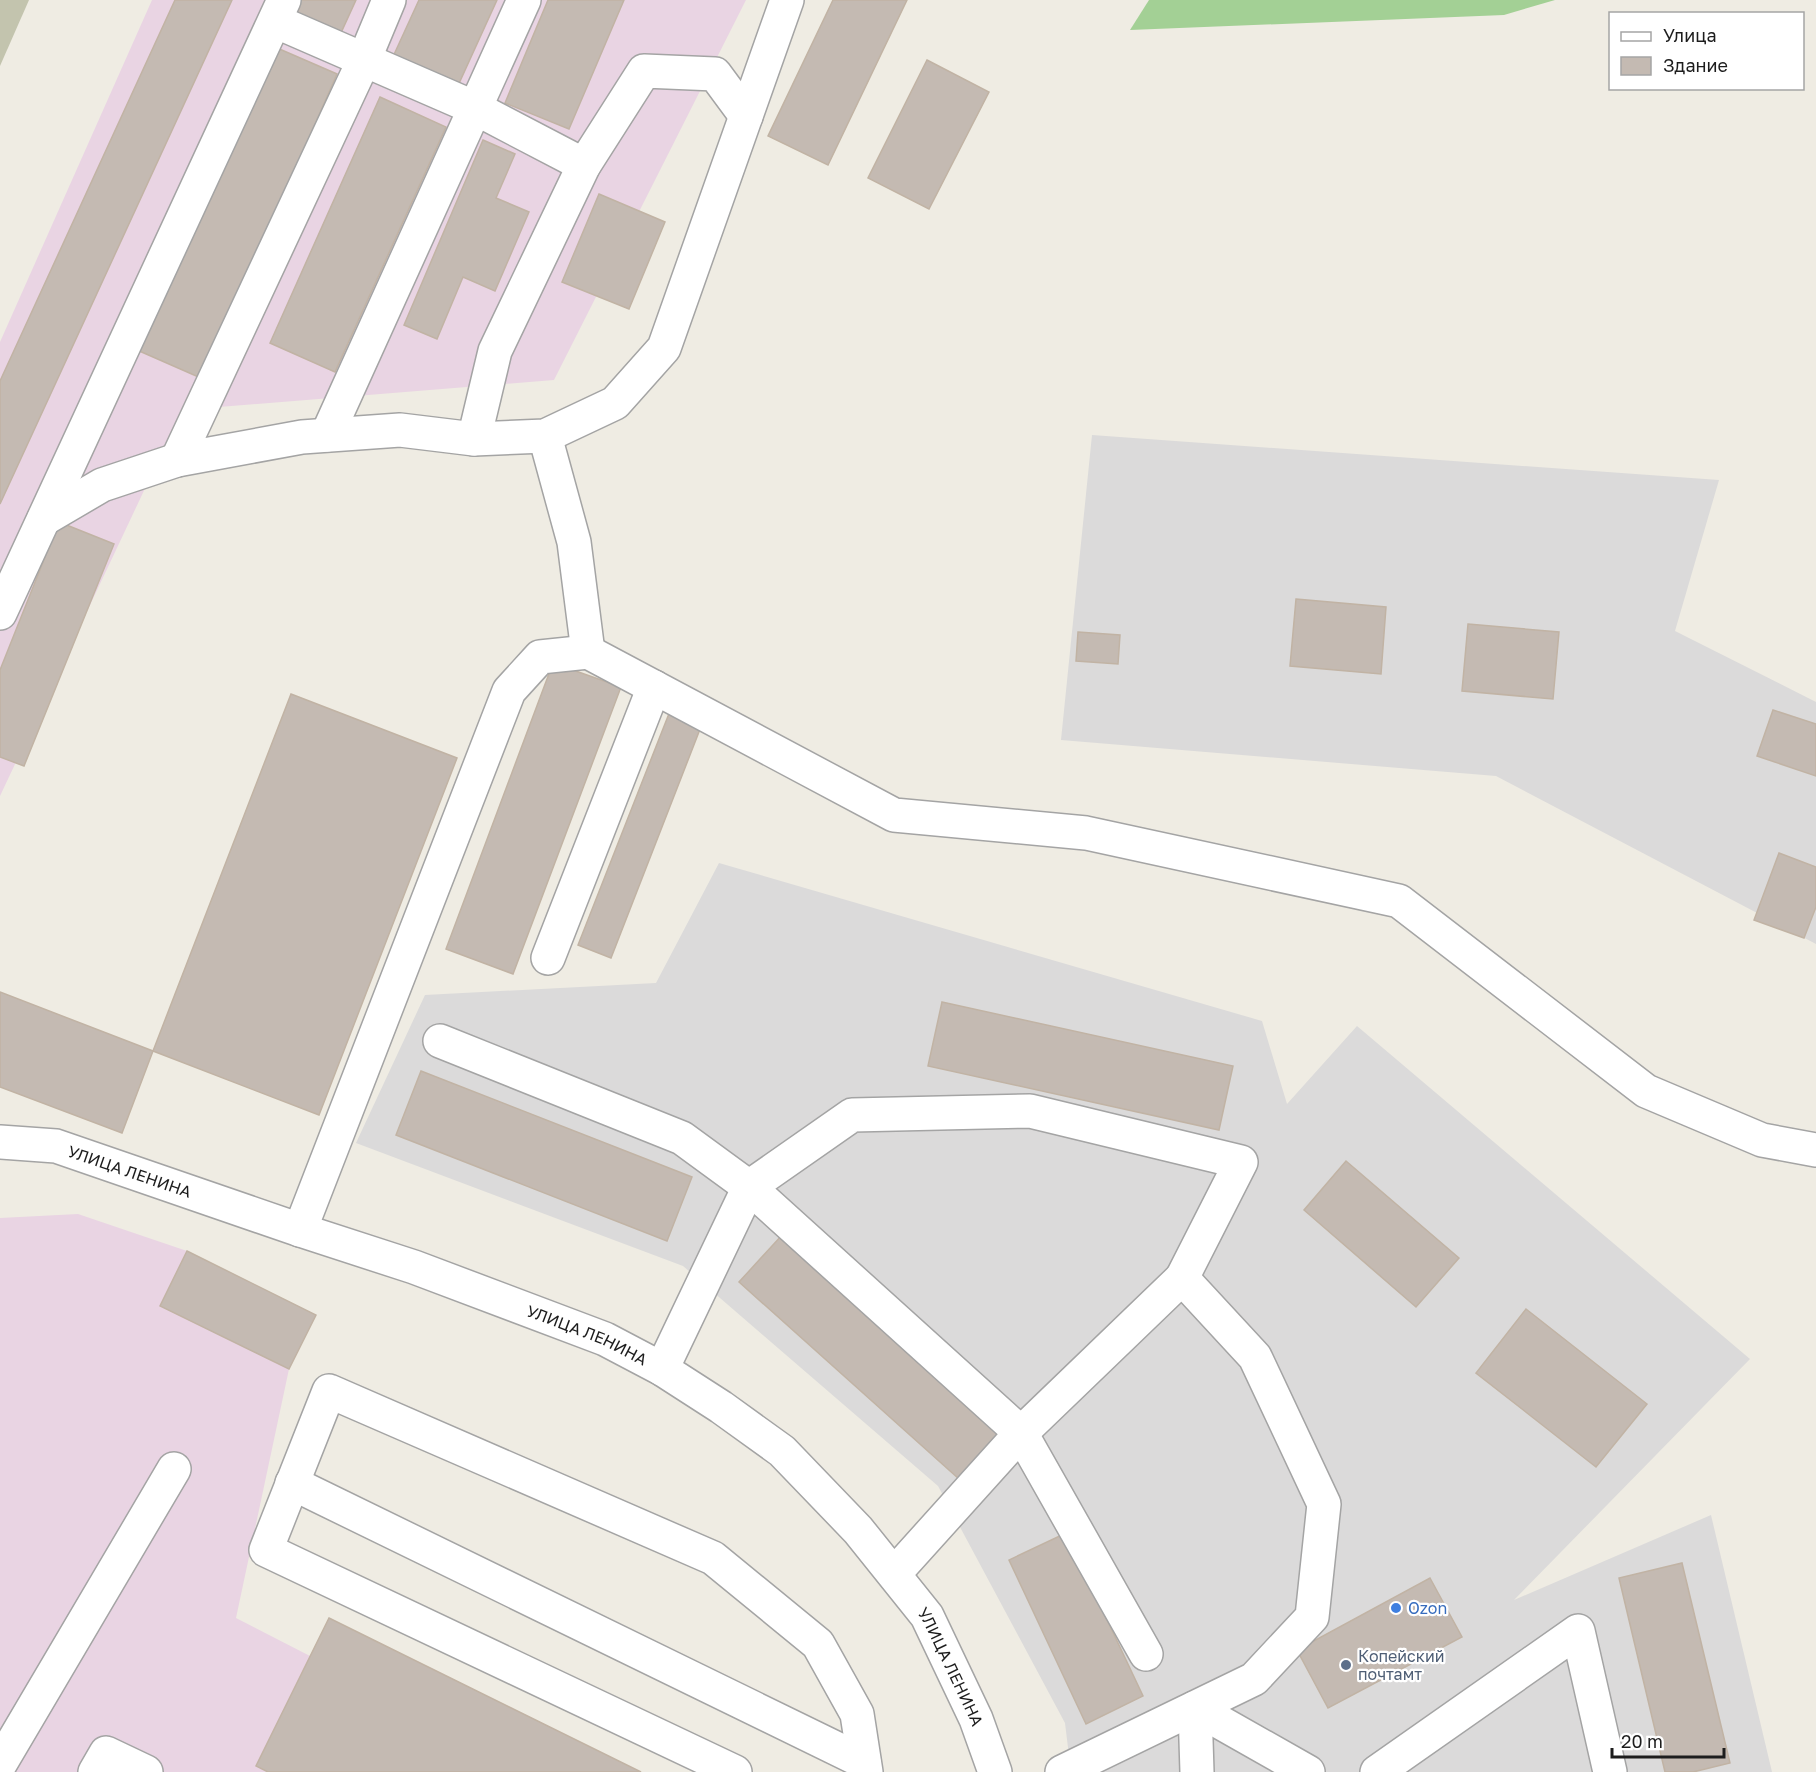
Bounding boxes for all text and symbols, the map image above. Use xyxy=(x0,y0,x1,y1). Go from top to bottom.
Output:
legend xyxy=(1609,12,1804,90)
text: Улица xyxy=(1663,24,1717,46)
text: Здание xyxy=(1663,54,1728,76)
street label: УЛИЦА ЛЕНИНА xyxy=(65,1141,194,1202)
street label: УЛИЦА ЛЕНИНА xyxy=(524,1300,651,1370)
place label: Ozon xyxy=(1408,1598,1447,1618)
marker: Ozon xyxy=(1389,1601,1403,1615)
street label: УЛИЦА ЛЕНИНА xyxy=(914,1603,988,1729)
place label: Копейский почтамт xyxy=(1358,1646,1445,1684)
marker: Копейский почтамт xyxy=(1339,1658,1353,1672)
scale bar xyxy=(1612,1721,1724,1759)
text: 20 m xyxy=(1621,1730,1663,1752)

